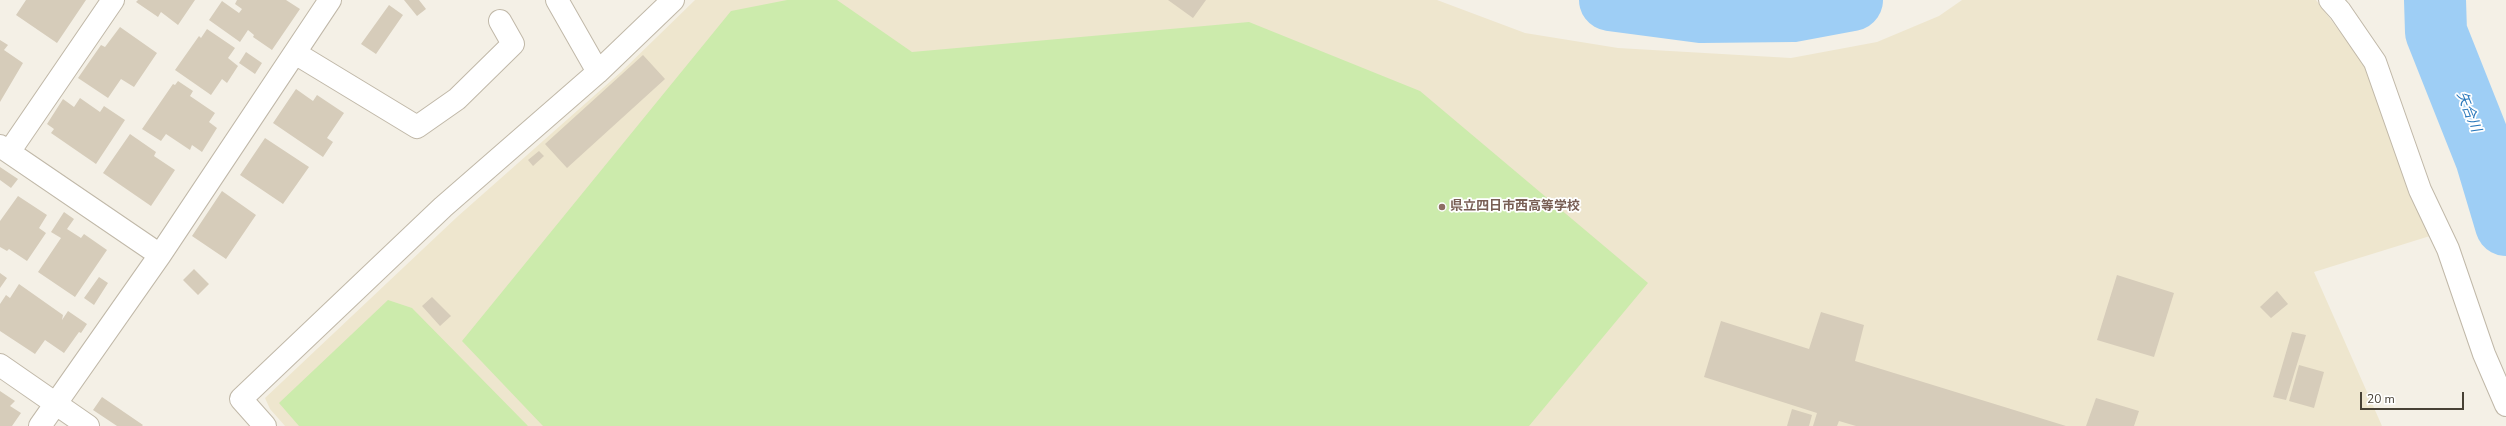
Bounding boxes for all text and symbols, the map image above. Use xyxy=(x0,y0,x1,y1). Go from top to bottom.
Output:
water label: 矢合川 xyxy=(2452,89,2484,135)
place label: 県立四日市西高等学校 xyxy=(1450,199,1580,215)
marker: 県立四日市西高等学校 xyxy=(1437,202,1447,212)
scale bar xyxy=(2362,384,2466,410)
text: 20 m xyxy=(2367,391,2395,407)

